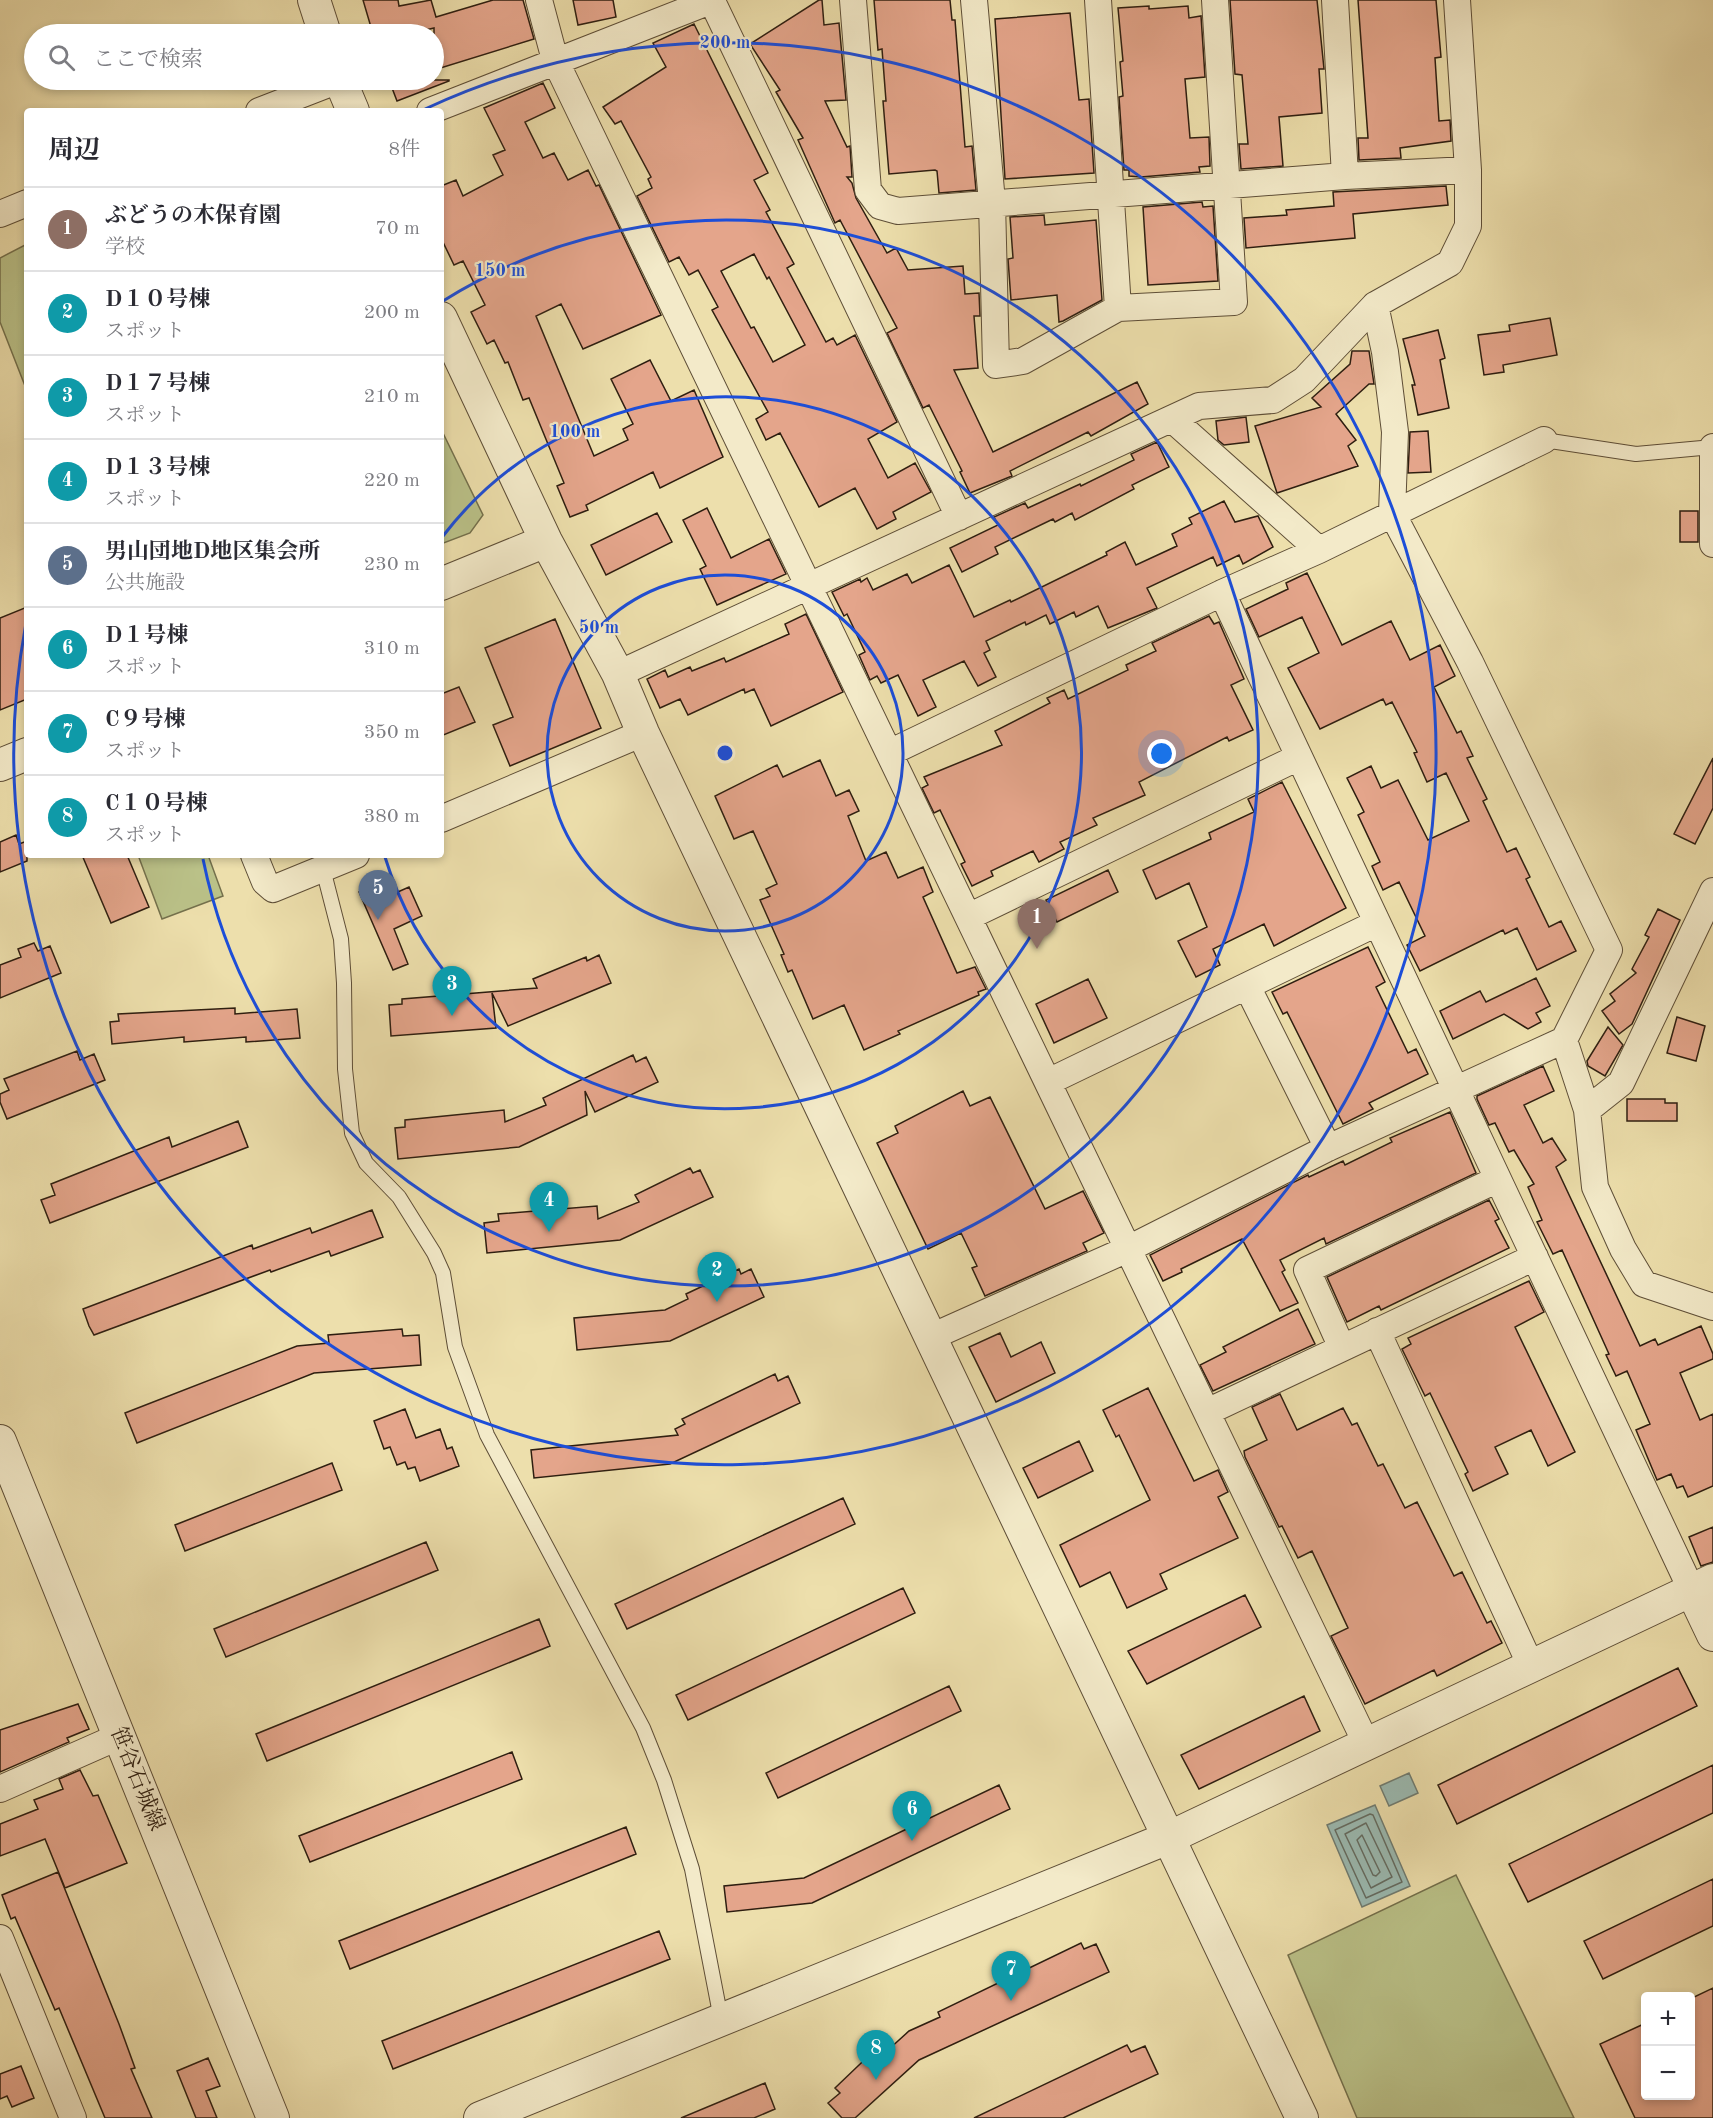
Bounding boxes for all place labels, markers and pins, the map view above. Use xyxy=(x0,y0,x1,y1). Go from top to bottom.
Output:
centre of rings xyxy=(715,743,735,763)
pin: 5 xyxy=(358,870,398,920)
pin: 1 xyxy=(1018,900,1056,949)
pin: 3 xyxy=(432,966,472,1016)
pin: 4 xyxy=(530,1182,568,1232)
pin: 2 xyxy=(698,1252,736,1302)
pin: 6 xyxy=(892,1792,932,1841)
pin: 7 xyxy=(992,1952,1030,2001)
pin: 8 xyxy=(856,2030,896,2080)

